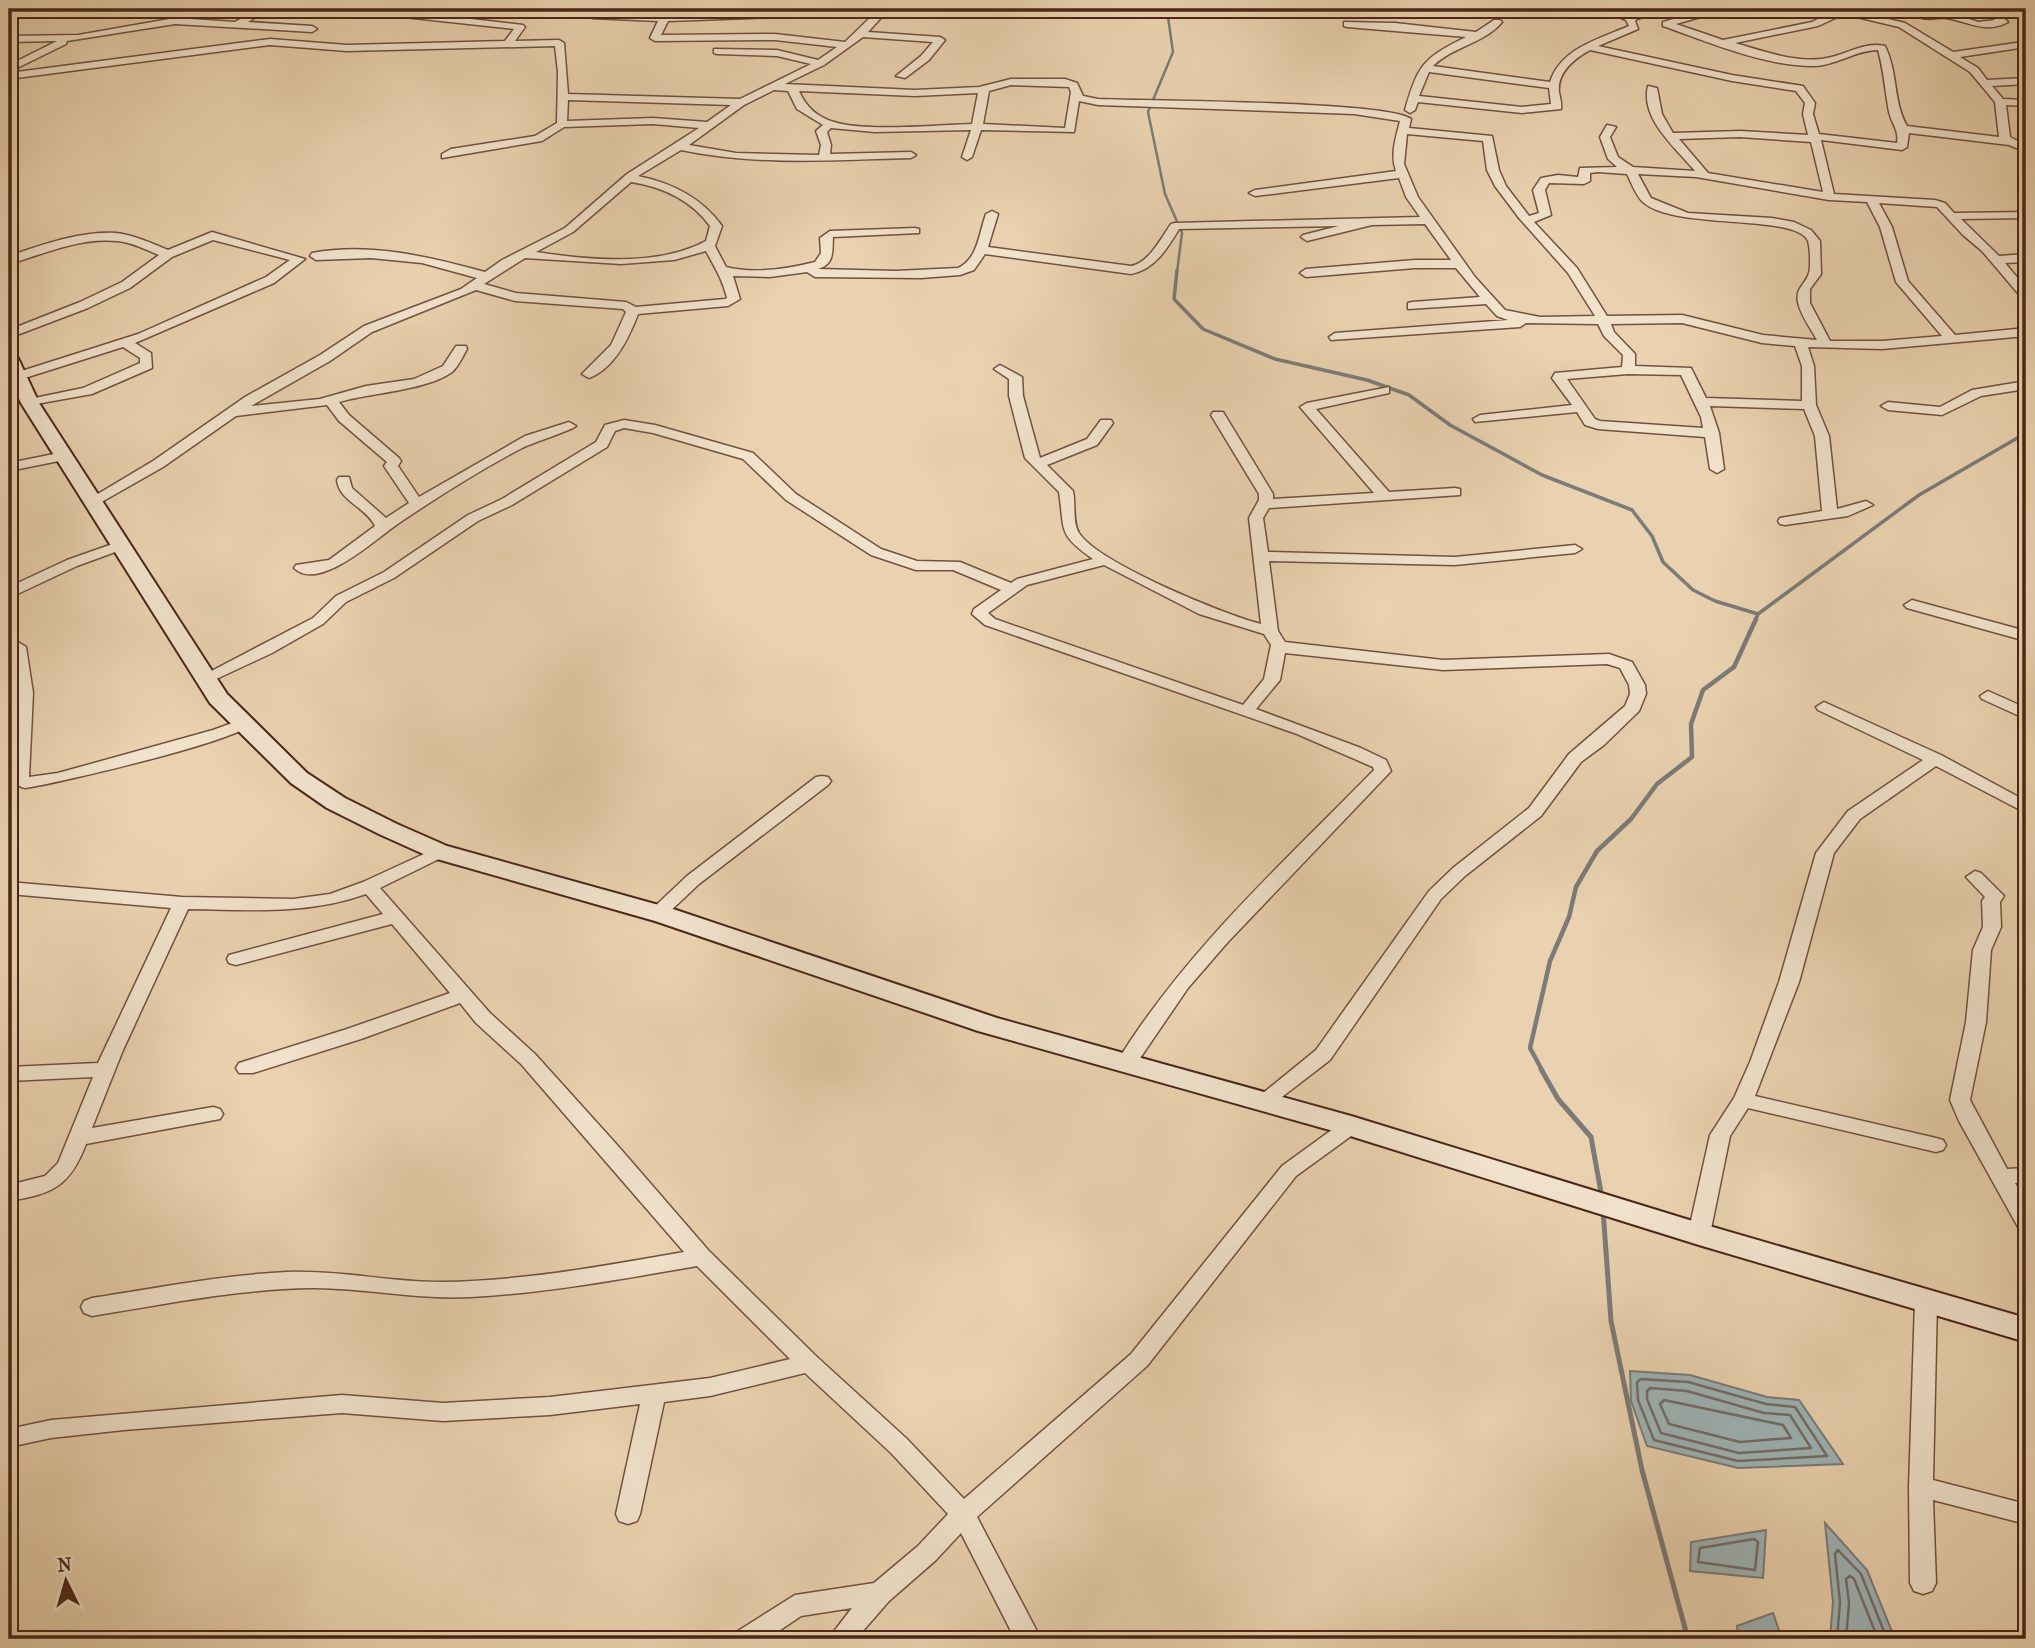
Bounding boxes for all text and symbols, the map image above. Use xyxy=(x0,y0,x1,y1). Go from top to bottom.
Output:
north arrow xyxy=(32,1546,102,1616)
text: N xyxy=(56,1553,73,1577)

